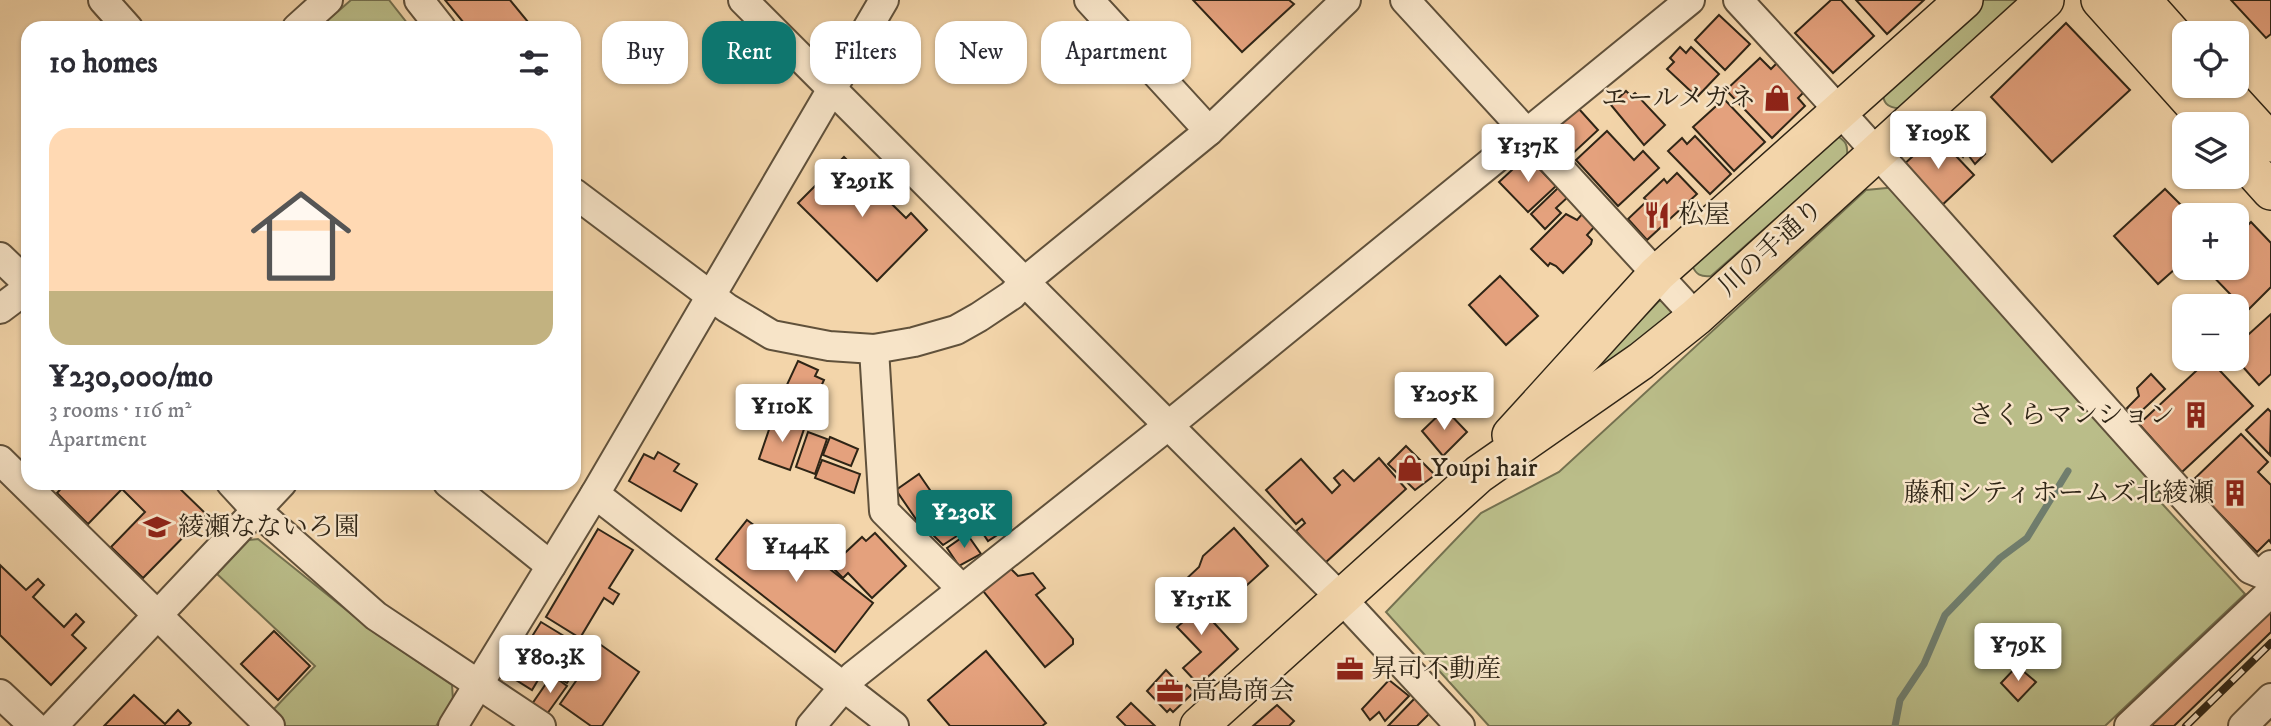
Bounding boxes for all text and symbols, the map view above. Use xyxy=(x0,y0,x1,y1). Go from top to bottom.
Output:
chip: Buy xyxy=(602,21,688,84)
chip: Rent xyxy=(702,21,796,84)
chip: Filters xyxy=(810,21,921,84)
chip: New xyxy=(935,21,1027,84)
chip: Apartment xyxy=(1041,21,1191,84)
map controls xyxy=(2172,21,2249,371)
button: locate xyxy=(2172,21,2249,98)
icon: filters xyxy=(515,44,553,82)
text: 10 homes xyxy=(49,45,158,82)
place label: エールメガネ xyxy=(1601,82,1756,115)
shop icon: エールメガネ xyxy=(1762,83,1792,113)
pin: ¥109K xyxy=(1889,111,1987,171)
button: layers xyxy=(2172,112,2249,189)
text: ¥109K xyxy=(1906,119,1970,148)
pin: ¥137K xyxy=(1479,124,1577,184)
text: ¥137K xyxy=(1498,132,1558,161)
pin: ¥291K xyxy=(813,160,911,219)
text: ¥291K xyxy=(831,167,893,196)
icon: home xyxy=(238,173,364,299)
street label: 川の手通り xyxy=(1712,192,1830,304)
place label: 松屋 xyxy=(1678,199,1730,232)
restaurant icon: 松屋 xyxy=(1642,200,1672,230)
button: + xyxy=(2172,203,2249,280)
button: − xyxy=(2172,294,2249,371)
text: ¥230,000/mo xyxy=(49,359,213,396)
pin: ¥205K xyxy=(1395,372,1493,432)
text: ¥205K xyxy=(1411,380,1477,409)
pin: ¥110K xyxy=(733,384,831,444)
text: ¥110K xyxy=(752,392,812,421)
text: 3 rooms · 116 m² xyxy=(49,396,192,425)
place label: さくらマンション xyxy=(1968,399,2175,432)
building icon: さくらマンション xyxy=(2181,400,2211,430)
text: Apartment xyxy=(49,425,147,454)
place label: Youpi hair xyxy=(1431,452,1538,485)
shop icon: Youpi hair xyxy=(1395,453,1425,483)
place label: 藤和シティホームズ北綾瀬 xyxy=(1904,477,2214,510)
building icon: 藤和シティホームズ北綾瀬 xyxy=(2220,478,2250,508)
pin: ¥230K xyxy=(915,490,1013,550)
text: ¥230K xyxy=(932,498,996,527)
place label: 綾瀬なないろ園 xyxy=(178,511,360,544)
school or university icon: 綾瀬なないろ園 xyxy=(142,512,172,542)
pin: ¥144K xyxy=(747,524,845,584)
text: ¥144K xyxy=(763,532,829,561)
pin: ¥151K xyxy=(1152,578,1250,637)
text: ¥151K xyxy=(1171,585,1231,614)
pin: ¥79K xyxy=(1977,624,2059,683)
text: ¥79K xyxy=(1990,631,2046,660)
pin: ¥80.3K xyxy=(493,636,607,695)
text: ¥80.3K xyxy=(515,643,585,672)
place label: 昇司不動産 xyxy=(1371,653,1501,686)
office icon: 昇司不動産 xyxy=(1335,654,1365,684)
place label: 高島商会 xyxy=(1191,675,1295,708)
office icon: 高島商会 xyxy=(1155,676,1185,706)

